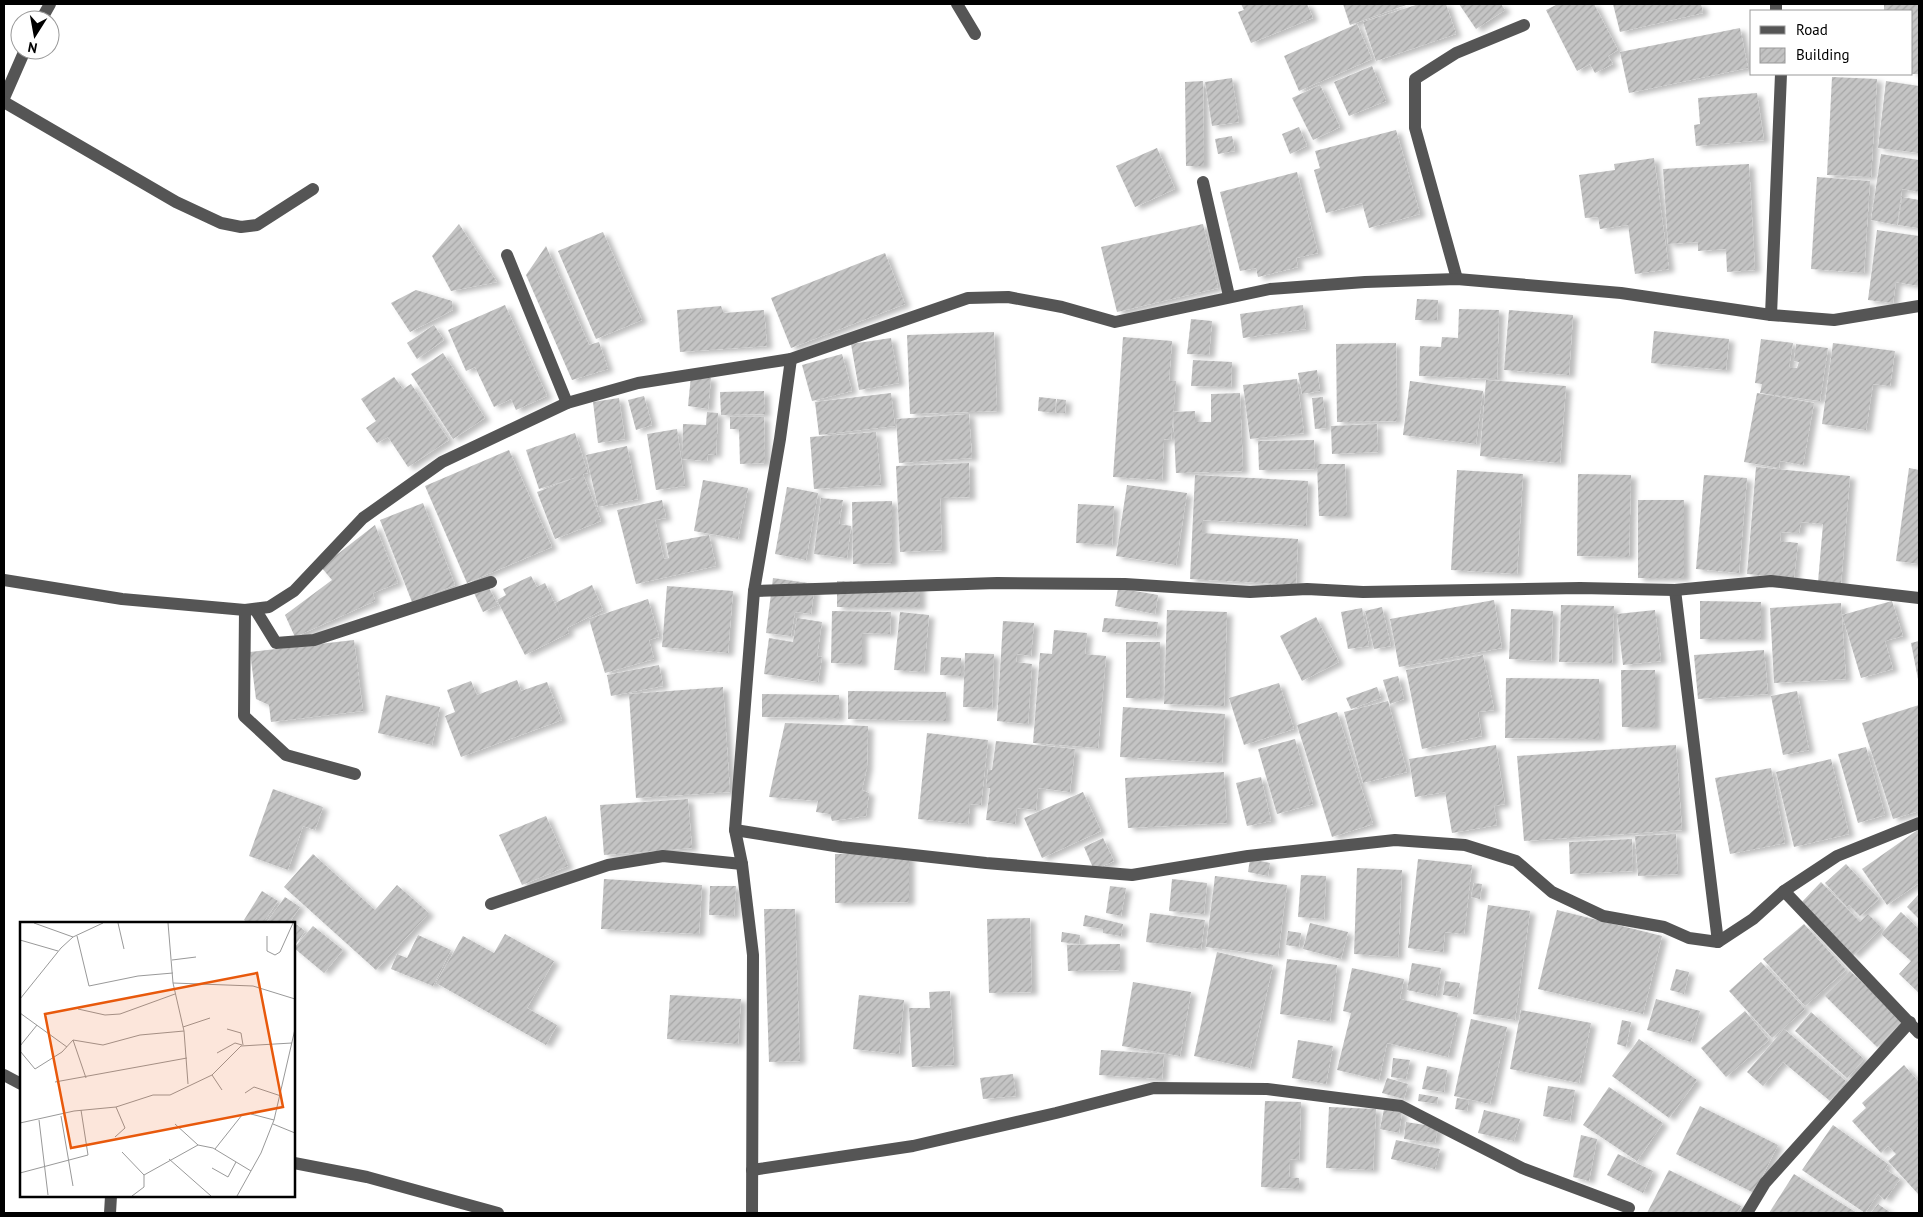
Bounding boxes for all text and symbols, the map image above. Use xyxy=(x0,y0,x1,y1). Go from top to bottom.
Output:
north arrow xyxy=(10,10,60,60)
legend xyxy=(1750,10,1913,75)
text: Road xyxy=(1796,20,1828,39)
text: N xyxy=(26,38,39,57)
text: Building xyxy=(1796,45,1850,64)
inset map xyxy=(20,922,295,1197)

